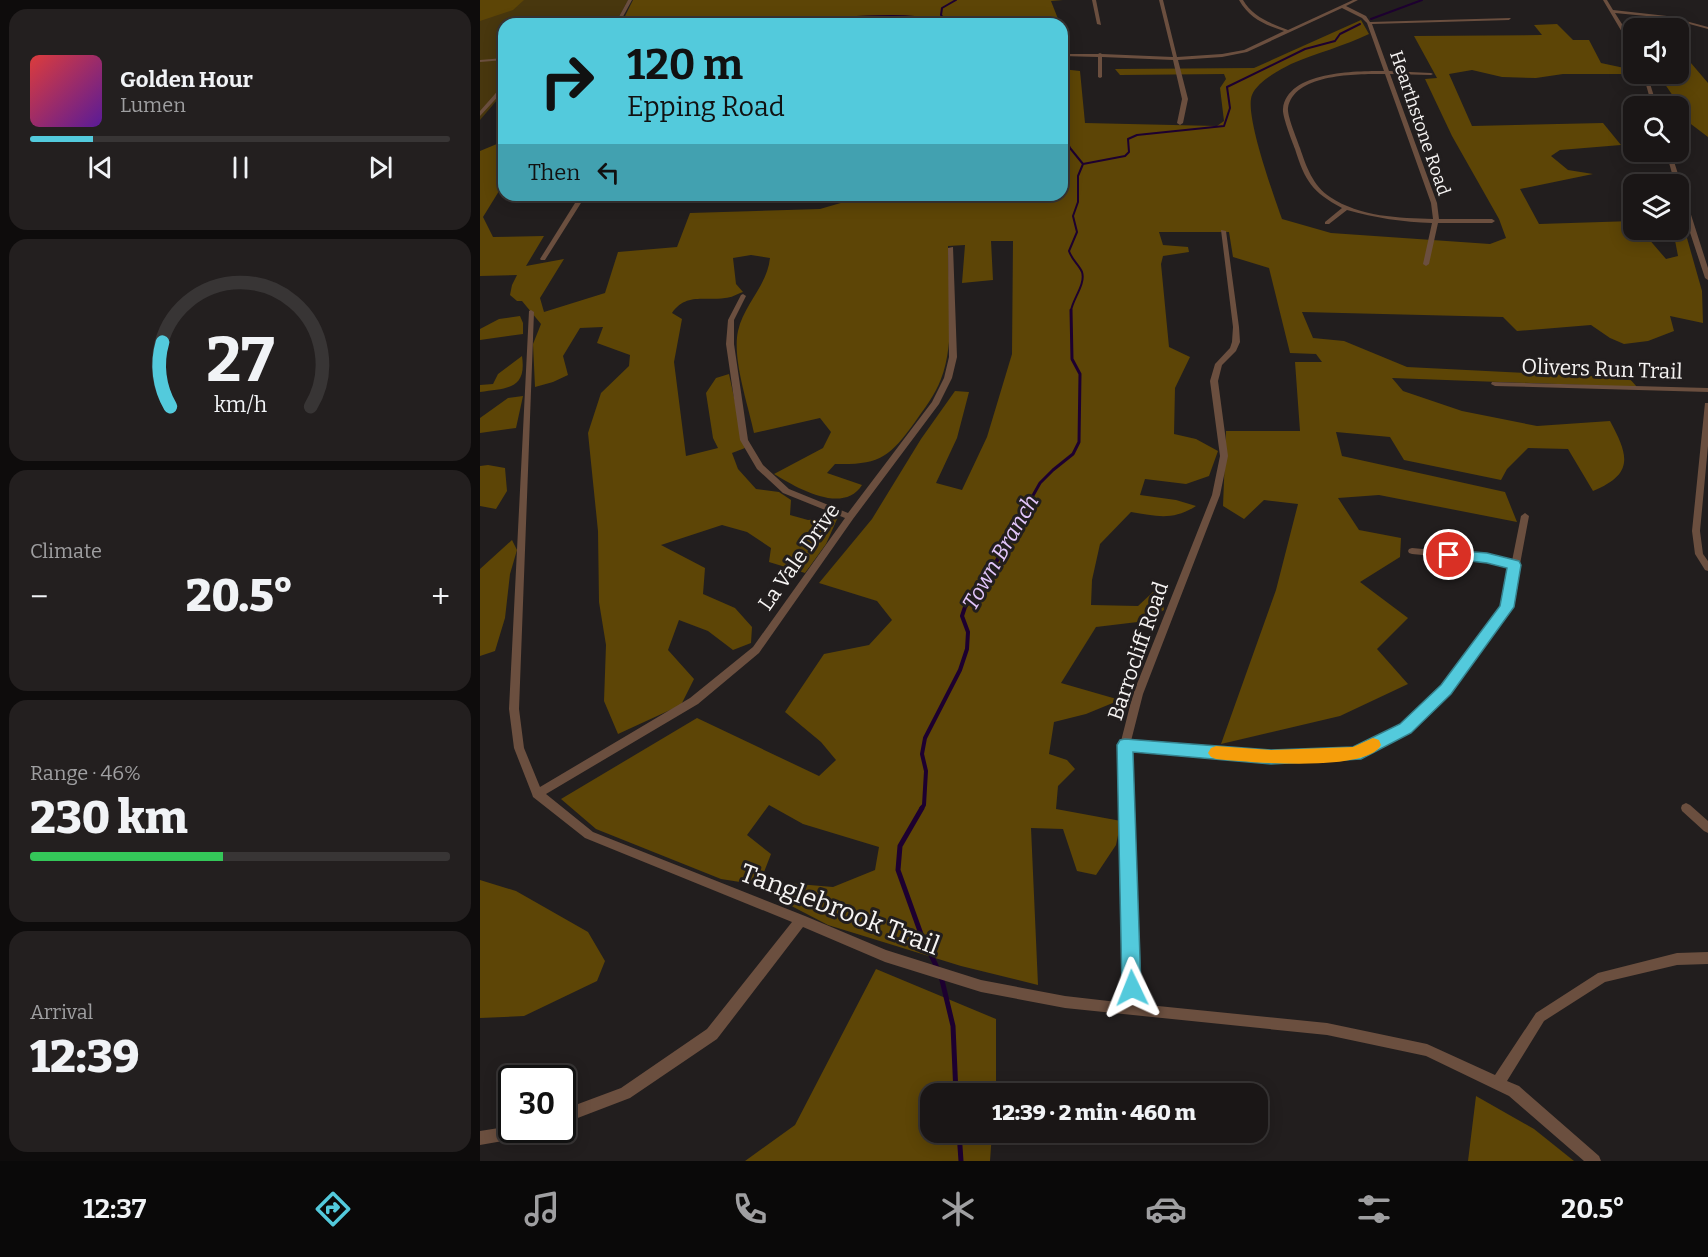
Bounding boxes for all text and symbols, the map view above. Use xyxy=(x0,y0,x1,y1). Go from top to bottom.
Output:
map controls xyxy=(1623,18,1689,240)
button: sound xyxy=(1623,18,1689,84)
text: 120 m xyxy=(627,40,743,90)
icon: right xyxy=(528,42,606,120)
street label: Hearthstone Road xyxy=(1385,48,1455,199)
text: Golden Hour xyxy=(120,66,253,93)
text: Epping Road xyxy=(627,91,785,123)
text: Lumen xyxy=(120,93,186,117)
button: search xyxy=(1623,96,1689,162)
icon: previous xyxy=(84,151,117,184)
icon: pause xyxy=(224,151,257,184)
icon: next xyxy=(364,151,397,184)
icon: left xyxy=(592,156,625,189)
text: Then xyxy=(528,159,580,186)
button: layers xyxy=(1623,174,1689,240)
text: 27 xyxy=(206,323,274,398)
street label: Olivers Run Trail xyxy=(1521,353,1683,385)
text: km/h xyxy=(213,393,267,419)
water label: Town Branch xyxy=(956,490,1044,615)
street label: La Vale Drive xyxy=(753,498,845,616)
pin xyxy=(1423,529,1474,580)
icon: arrive xyxy=(1432,538,1465,571)
text: Climate xyxy=(30,539,102,563)
text: 20.5° xyxy=(186,569,294,623)
text: − xyxy=(30,577,48,617)
text: + xyxy=(431,577,450,617)
street label: Barrocliff Road xyxy=(1102,578,1174,724)
text: Range · 46% xyxy=(30,761,141,785)
text: 230 km xyxy=(30,791,188,845)
street label: Tanglebrook Trail xyxy=(736,857,944,962)
position arrow xyxy=(1100,956,1164,1020)
text: Arrival xyxy=(30,1000,93,1024)
text: 12:39 xyxy=(30,1030,139,1084)
speed limit sign: 30 xyxy=(498,1065,576,1143)
text: 12:39 · 2 min · 460 m xyxy=(992,1099,1196,1126)
icon: directions xyxy=(312,1188,354,1230)
icon: music xyxy=(521,1188,563,1230)
icon: phone xyxy=(729,1188,771,1230)
icon: climate xyxy=(937,1188,979,1230)
icon: car xyxy=(1145,1188,1187,1230)
icon: filters xyxy=(1353,1188,1395,1230)
text: 12:37 xyxy=(83,1193,146,1225)
text: 20.5° xyxy=(1561,1193,1625,1225)

